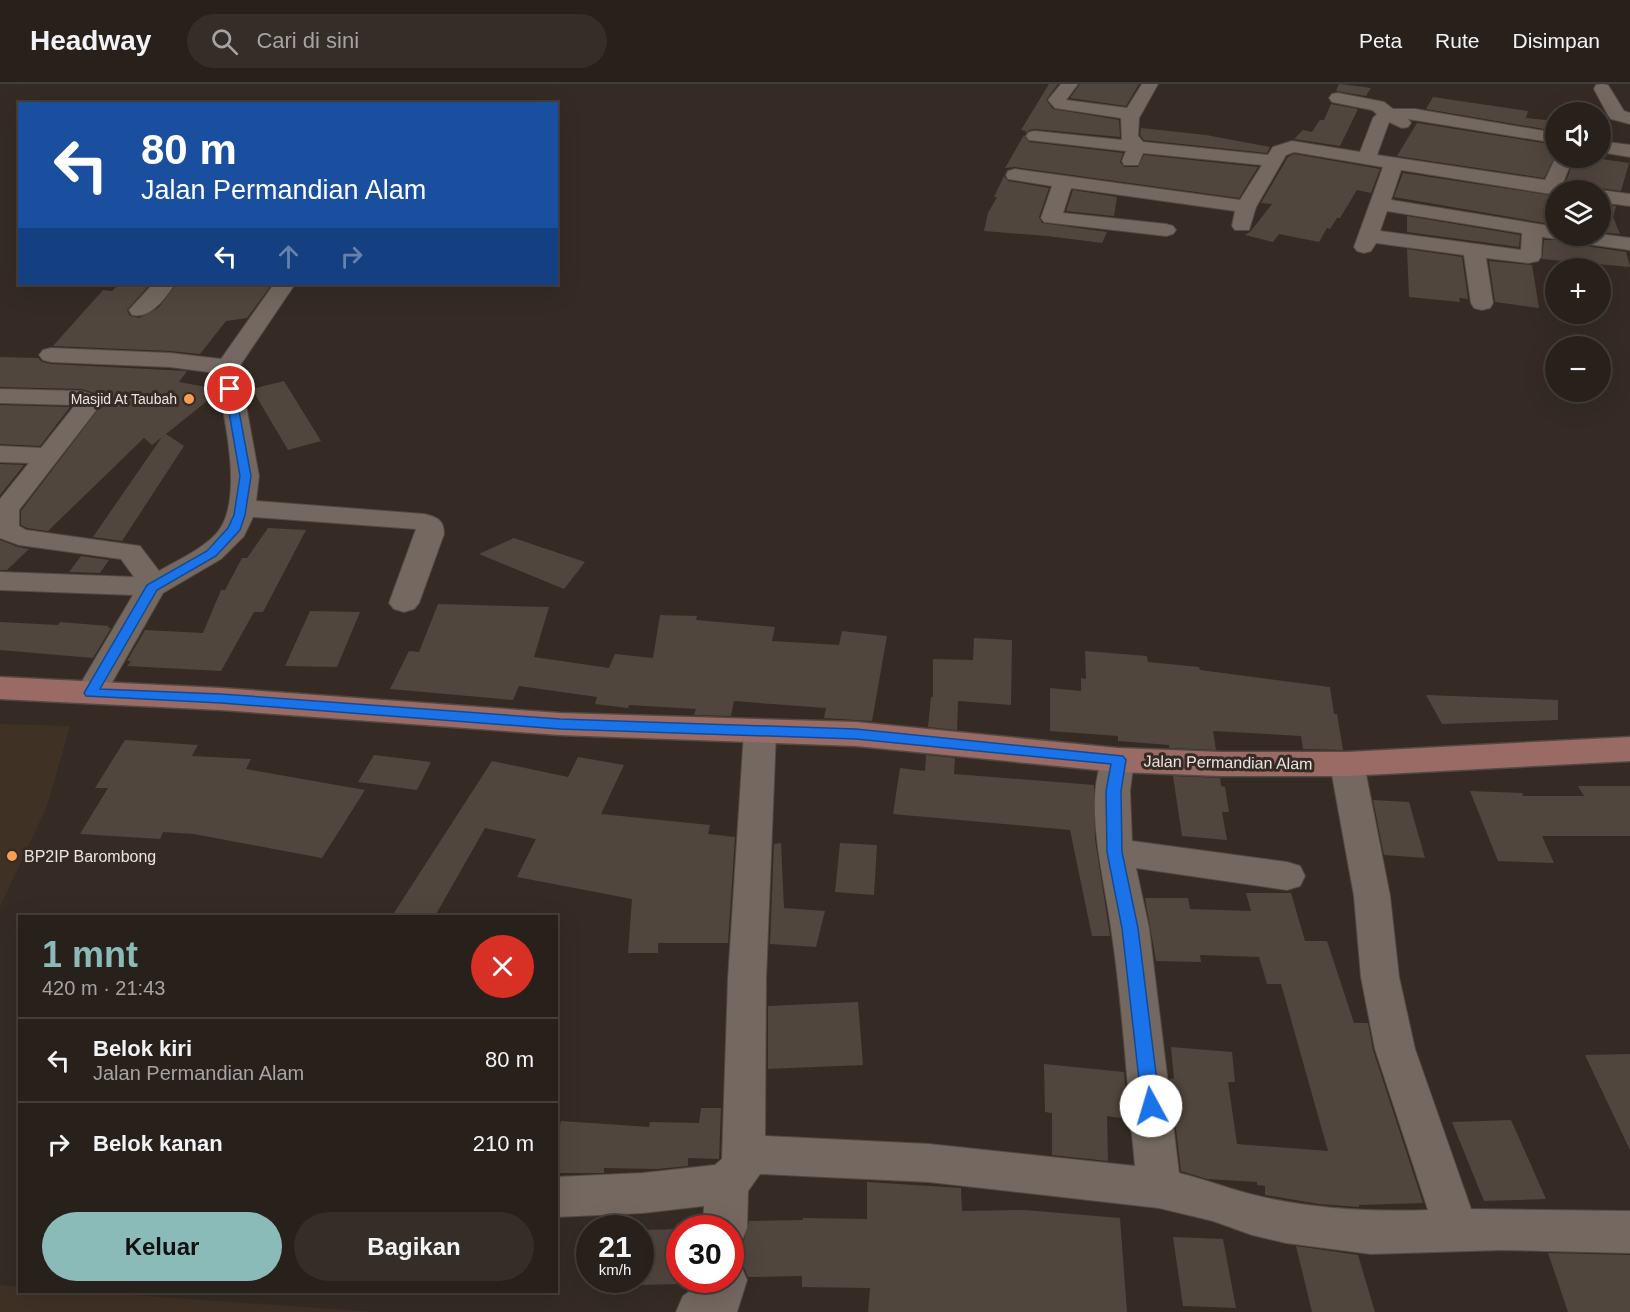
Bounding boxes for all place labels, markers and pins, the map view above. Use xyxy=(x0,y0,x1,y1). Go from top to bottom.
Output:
pin xyxy=(204,363,255,414)
place label: Masjid At Taubah xyxy=(71,391,177,407)
marker: Masjid At Taubah xyxy=(182,392,196,406)
place label: BP2IP Barombong xyxy=(24,848,156,865)
marker: BP2IP Barombong xyxy=(5,849,19,863)

